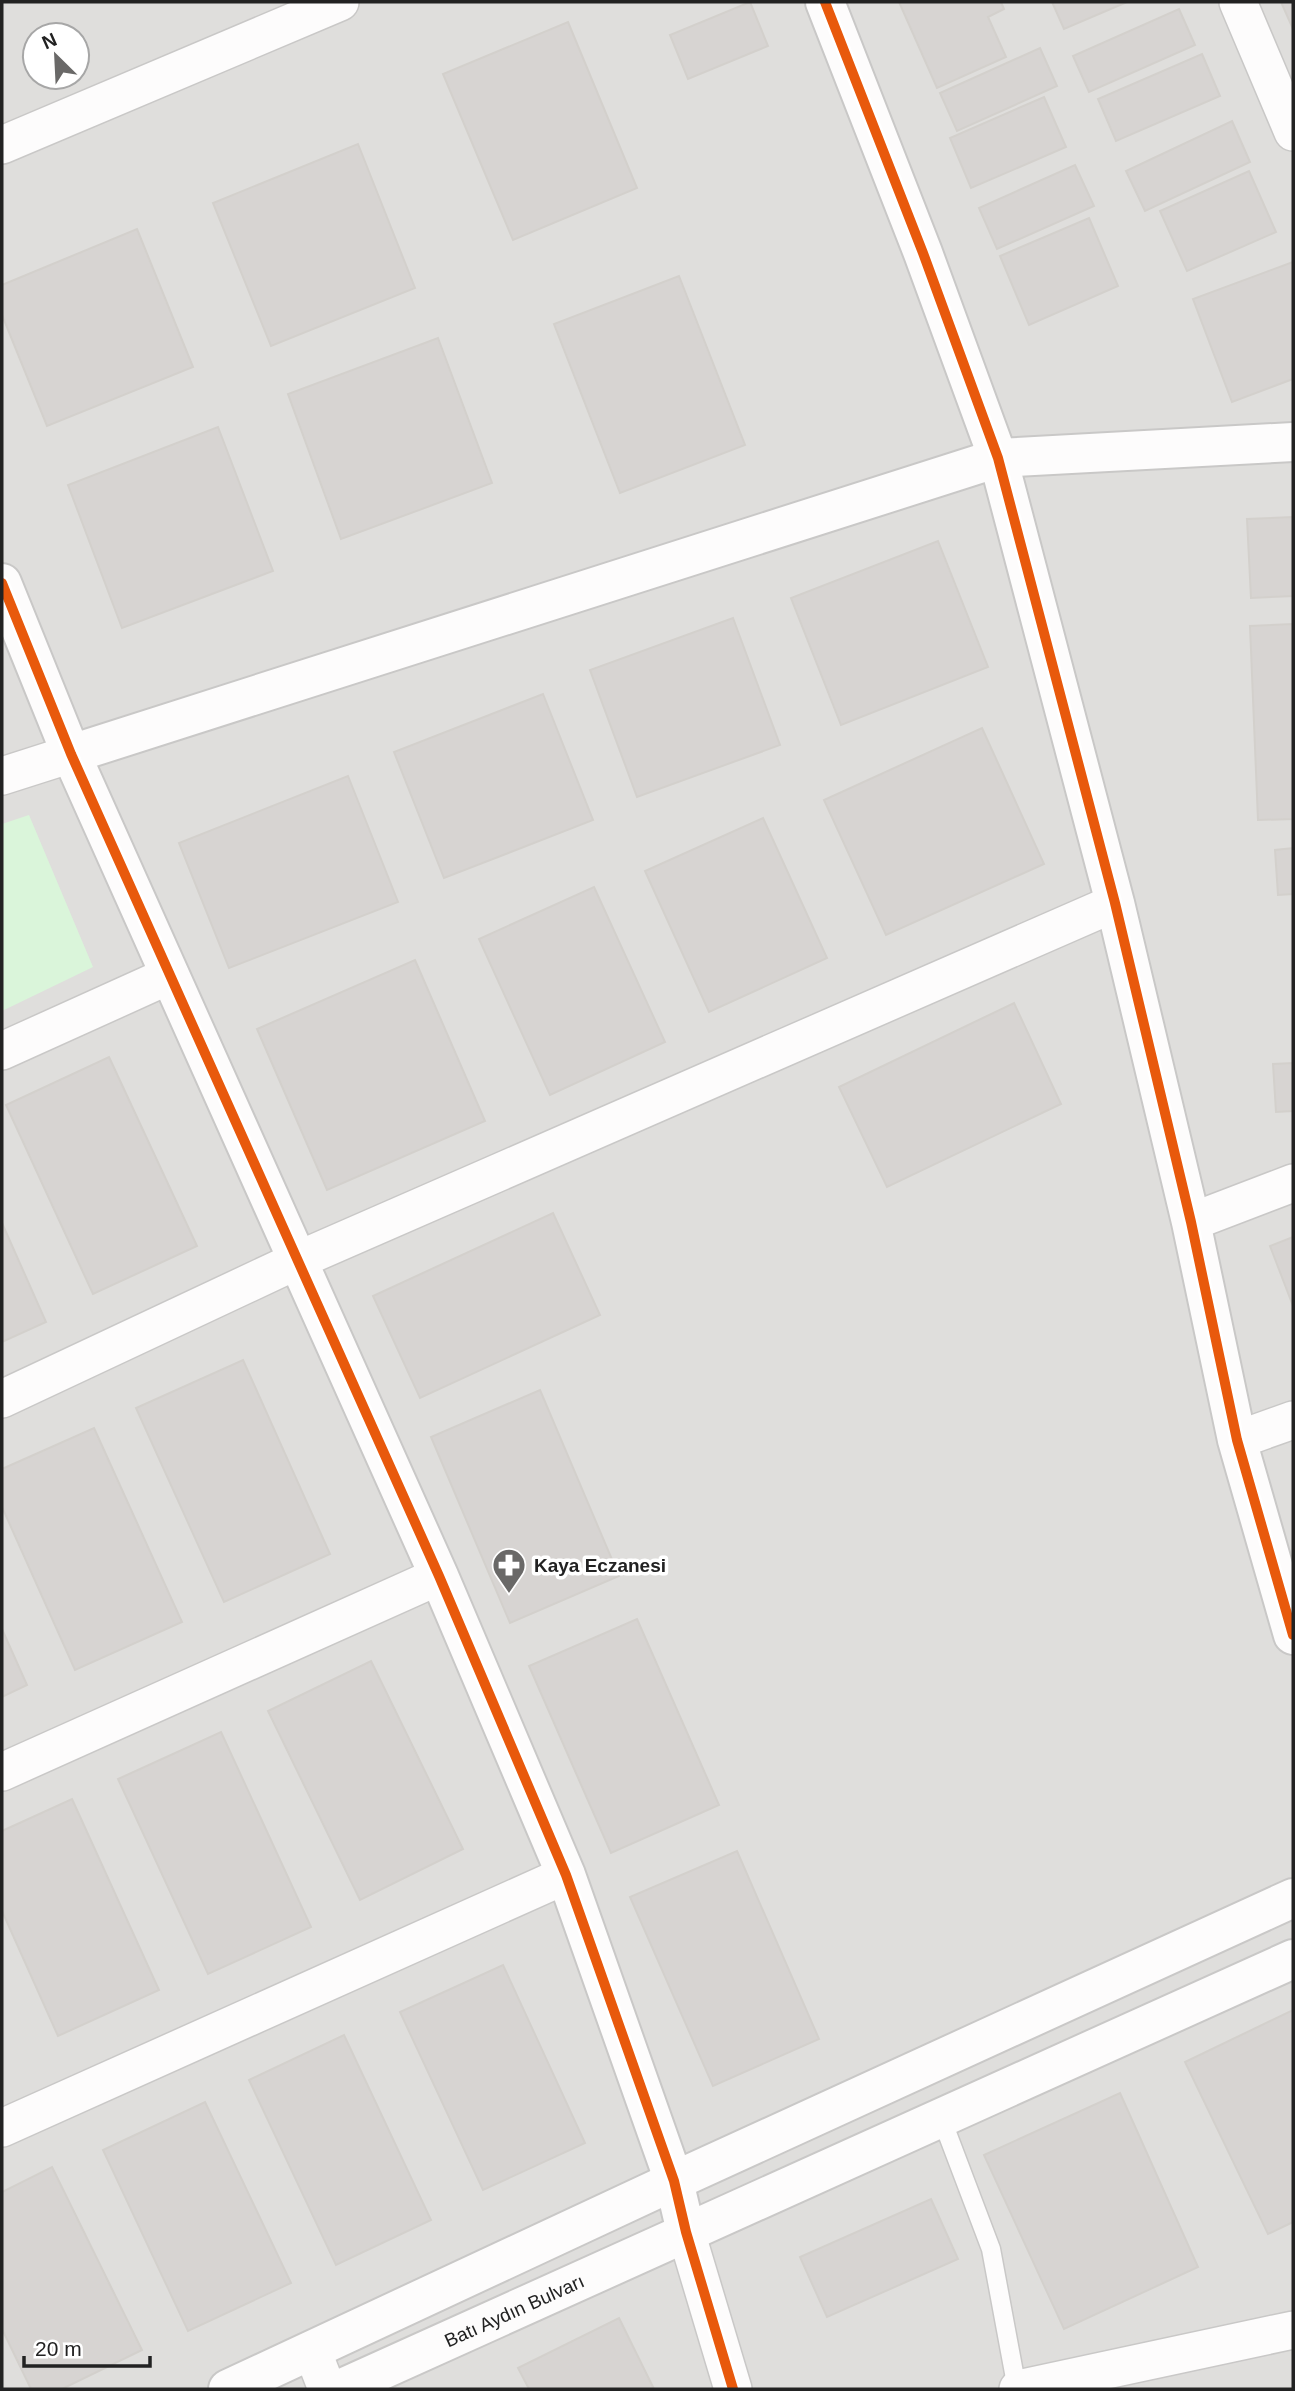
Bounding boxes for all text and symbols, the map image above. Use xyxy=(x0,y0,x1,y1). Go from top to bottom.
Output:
north arrow xyxy=(21,21,91,91)
text: N xyxy=(39,29,60,53)
pharmacy icon: Kaya Eczanesi xyxy=(490,1546,528,1595)
place label: Kaya Eczanesi xyxy=(534,1555,666,1576)
street label: Batı Aydın Bulvarı xyxy=(441,2270,587,2351)
scale bar xyxy=(24,2324,150,2368)
text: 20 m xyxy=(35,2337,82,2360)

